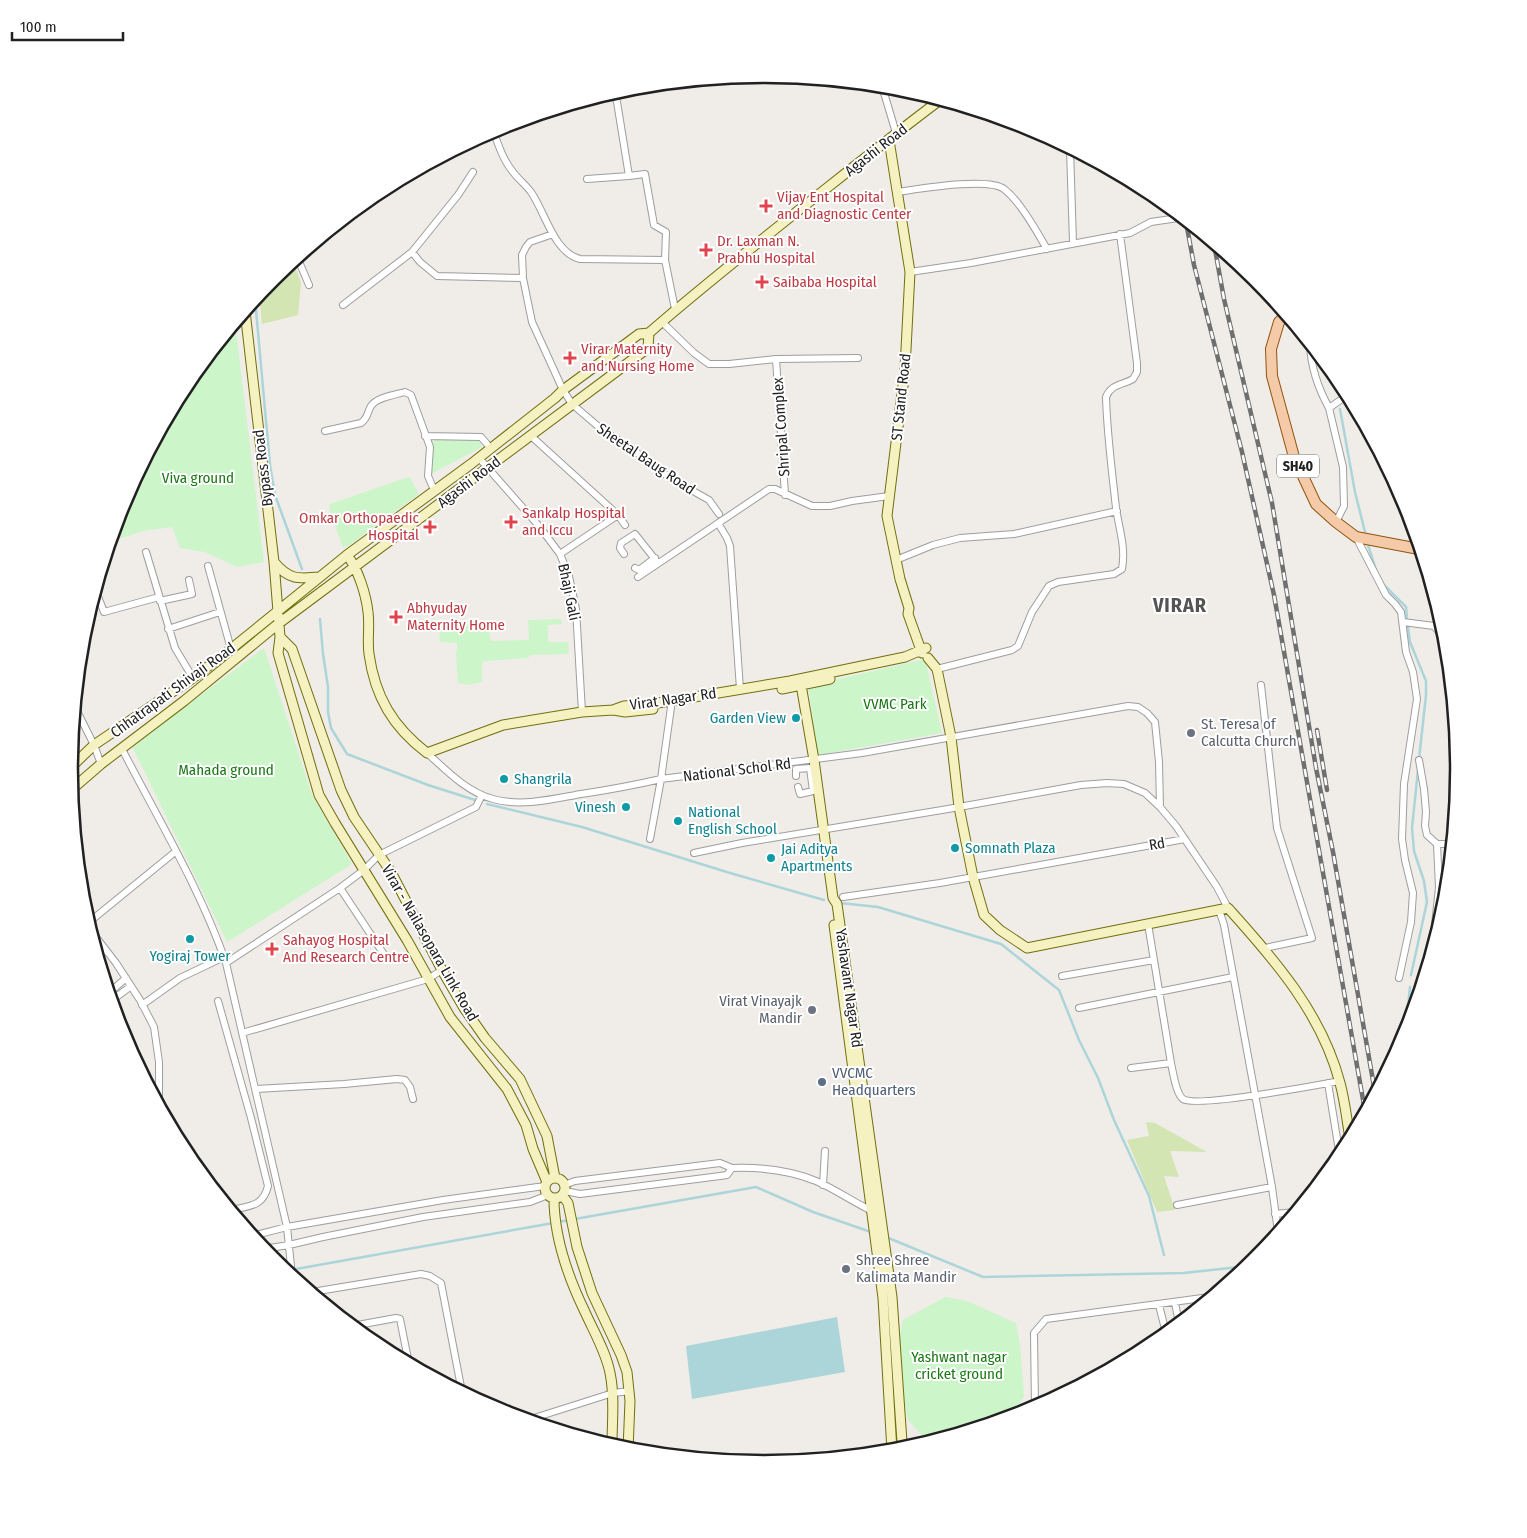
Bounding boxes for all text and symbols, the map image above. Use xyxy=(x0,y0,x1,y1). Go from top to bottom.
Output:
scale bar xyxy=(12,10,124,42)
text: 100 m xyxy=(20,18,57,36)
street label: Agashi Road xyxy=(841,120,911,180)
place label: Vijay Ent Hospital and Diagnostic Center xyxy=(777,188,912,223)
marker: Vijay Ent Hospital and Diagnostic Center xyxy=(759,199,773,213)
place label: Dr. Laxman N. Prabhu Hospital xyxy=(717,232,815,267)
marker: Dr. Laxman N. Prabhu Hospital xyxy=(699,243,713,257)
place label: Saibaba Hospital xyxy=(773,273,877,291)
marker: Saibaba Hospital xyxy=(755,275,769,289)
place label: Virar Maternity and Nursing Home xyxy=(581,340,694,375)
marker: Virar Maternity and Nursing Home xyxy=(563,351,577,365)
street label: ST Stand Road xyxy=(887,352,915,442)
street label: Shripal Complex xyxy=(769,376,793,477)
street label: Sheetal Baug Road xyxy=(593,419,699,499)
street label: Bypass Road xyxy=(249,429,277,507)
street label: Agashi Road xyxy=(434,452,504,512)
road number: SH40 xyxy=(1277,454,1319,478)
park label: Viva ground xyxy=(162,469,234,487)
place label: Sankalp Hospital and Iccu xyxy=(522,504,625,539)
place label: Omkar Orthopaedic Hospital xyxy=(299,509,420,544)
marker: Sankalp Hospital and Iccu xyxy=(504,515,518,529)
marker: Omkar Orthopaedic Hospital xyxy=(423,520,437,534)
street label: Bhaji Gali xyxy=(554,562,584,622)
district label: VIRAR xyxy=(1152,593,1207,617)
place label: Abhyuday Maternity Home xyxy=(407,599,505,634)
marker: Abhyuday Maternity Home xyxy=(389,610,403,624)
street label: Chhatrapati Shivaji Road xyxy=(107,639,239,741)
street label: Virat Nagar Rd xyxy=(629,684,717,714)
park label: VVMC Park xyxy=(863,695,927,713)
place label: Garden View xyxy=(710,709,786,727)
marker: Garden View xyxy=(790,712,802,724)
place label: St. Teresa of Calcutta Church xyxy=(1201,715,1297,750)
marker: St. Teresa of Calcutta Church xyxy=(1185,727,1197,739)
street label: National Schol Rd xyxy=(682,754,792,786)
park label: Mahada ground xyxy=(178,761,274,779)
place label: Shangrila xyxy=(514,770,572,788)
marker: Shangrila xyxy=(498,773,510,785)
place label: Vinesh xyxy=(575,798,616,816)
marker: Vinesh xyxy=(620,801,632,813)
place label: National English School xyxy=(688,803,777,838)
marker: National English School xyxy=(672,815,684,827)
street label: Rd xyxy=(1148,834,1166,854)
place label: Somnath Plaza xyxy=(965,839,1055,857)
place label: Jai Aditya Apartments xyxy=(781,840,852,875)
marker: Somnath Plaza xyxy=(949,842,961,854)
marker: Jai Aditya Apartments xyxy=(765,852,777,864)
street label: Virar - Nailasopara Link Road xyxy=(378,862,482,1024)
street label: Yashavant Nagar Rd xyxy=(832,927,866,1049)
place label: Sahayog Hospital And Research Centre xyxy=(283,931,409,966)
marker: Yogiraj Tower xyxy=(184,933,196,945)
marker: Sahayog Hospital And Research Centre xyxy=(265,942,279,956)
place label: Yogiraj Tower xyxy=(149,947,231,965)
place label: Virat Vinayajk Mandir xyxy=(719,992,803,1027)
marker: Virat Vinayajk Mandir xyxy=(806,1004,818,1016)
place label: VVCMC Headquarters xyxy=(832,1064,916,1099)
marker: VVCMC Headquarters xyxy=(816,1076,828,1088)
place label: Shree Shree Kalimata Mandir xyxy=(856,1251,957,1286)
marker: Shree Shree Kalimata Mandir xyxy=(840,1263,852,1275)
park label: Yashwant nagar cricket ground xyxy=(911,1348,1008,1383)

